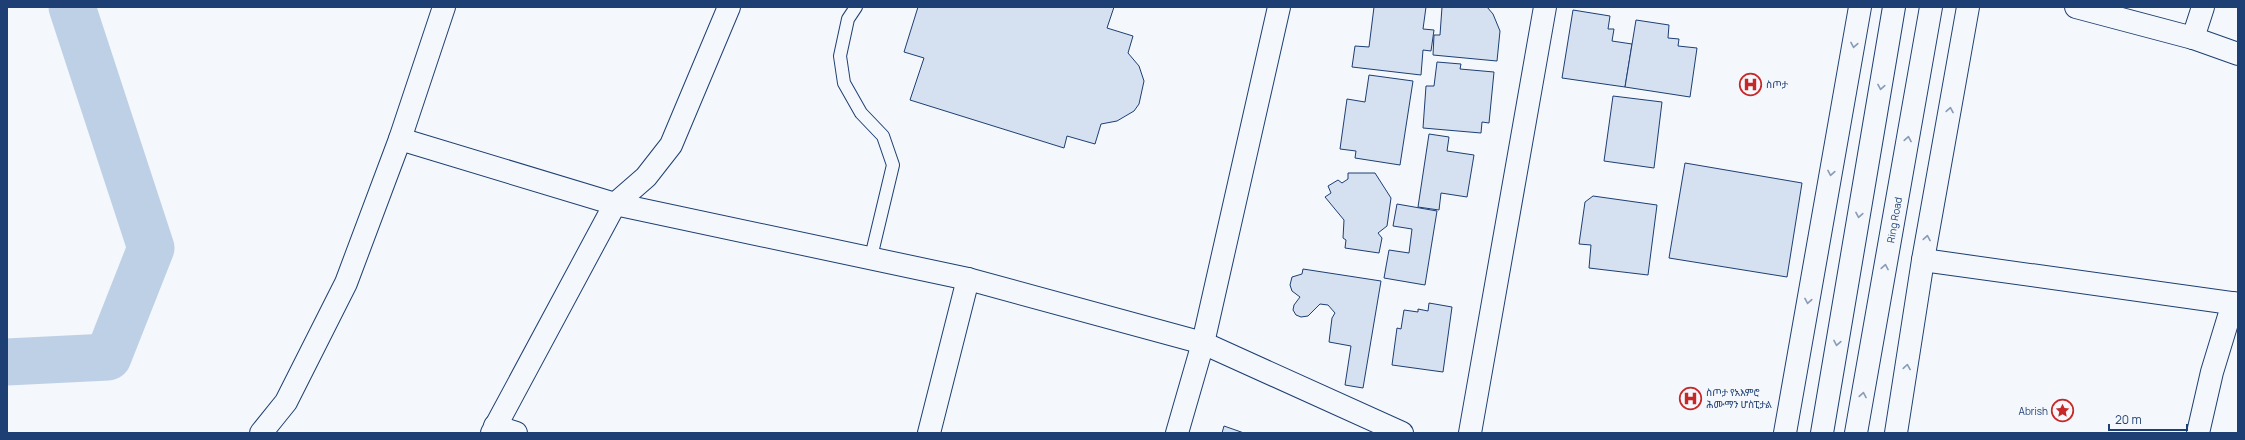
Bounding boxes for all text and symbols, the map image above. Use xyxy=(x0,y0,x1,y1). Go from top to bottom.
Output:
one-way arrow xyxy=(1850,42,1858,49)
hospital icon: ስጦታ xyxy=(1737,71,1763,97)
place label: ስጦታ xyxy=(1766,77,1789,91)
one-way arrow xyxy=(1877,84,1885,90)
one-way arrow xyxy=(1945,107,1954,114)
one-way arrow xyxy=(1903,135,1912,142)
one-way arrow xyxy=(1827,170,1836,177)
street label: Ring Road xyxy=(1883,196,1905,244)
one-way arrow xyxy=(1855,212,1864,218)
one-way arrow xyxy=(1922,235,1931,242)
one-way arrow xyxy=(1881,263,1889,270)
one-way arrow xyxy=(1805,298,1813,305)
one-way arrow xyxy=(1833,340,1842,346)
one-way arrow xyxy=(1902,364,1910,370)
hospital icon: ስጦታ የአእምሮ ሕሙማን ሆስፒታል xyxy=(1678,385,1704,411)
place label: ስጦታ የአእምሮ ሕሙማን ሆስፒታል xyxy=(1706,385,1772,411)
one-way arrow xyxy=(1858,391,1867,398)
place icon: Abrish xyxy=(2050,398,2076,424)
place label: Abrish xyxy=(2019,404,2048,418)
scale bar xyxy=(2109,406,2187,432)
text: 20 m xyxy=(2115,411,2142,428)

